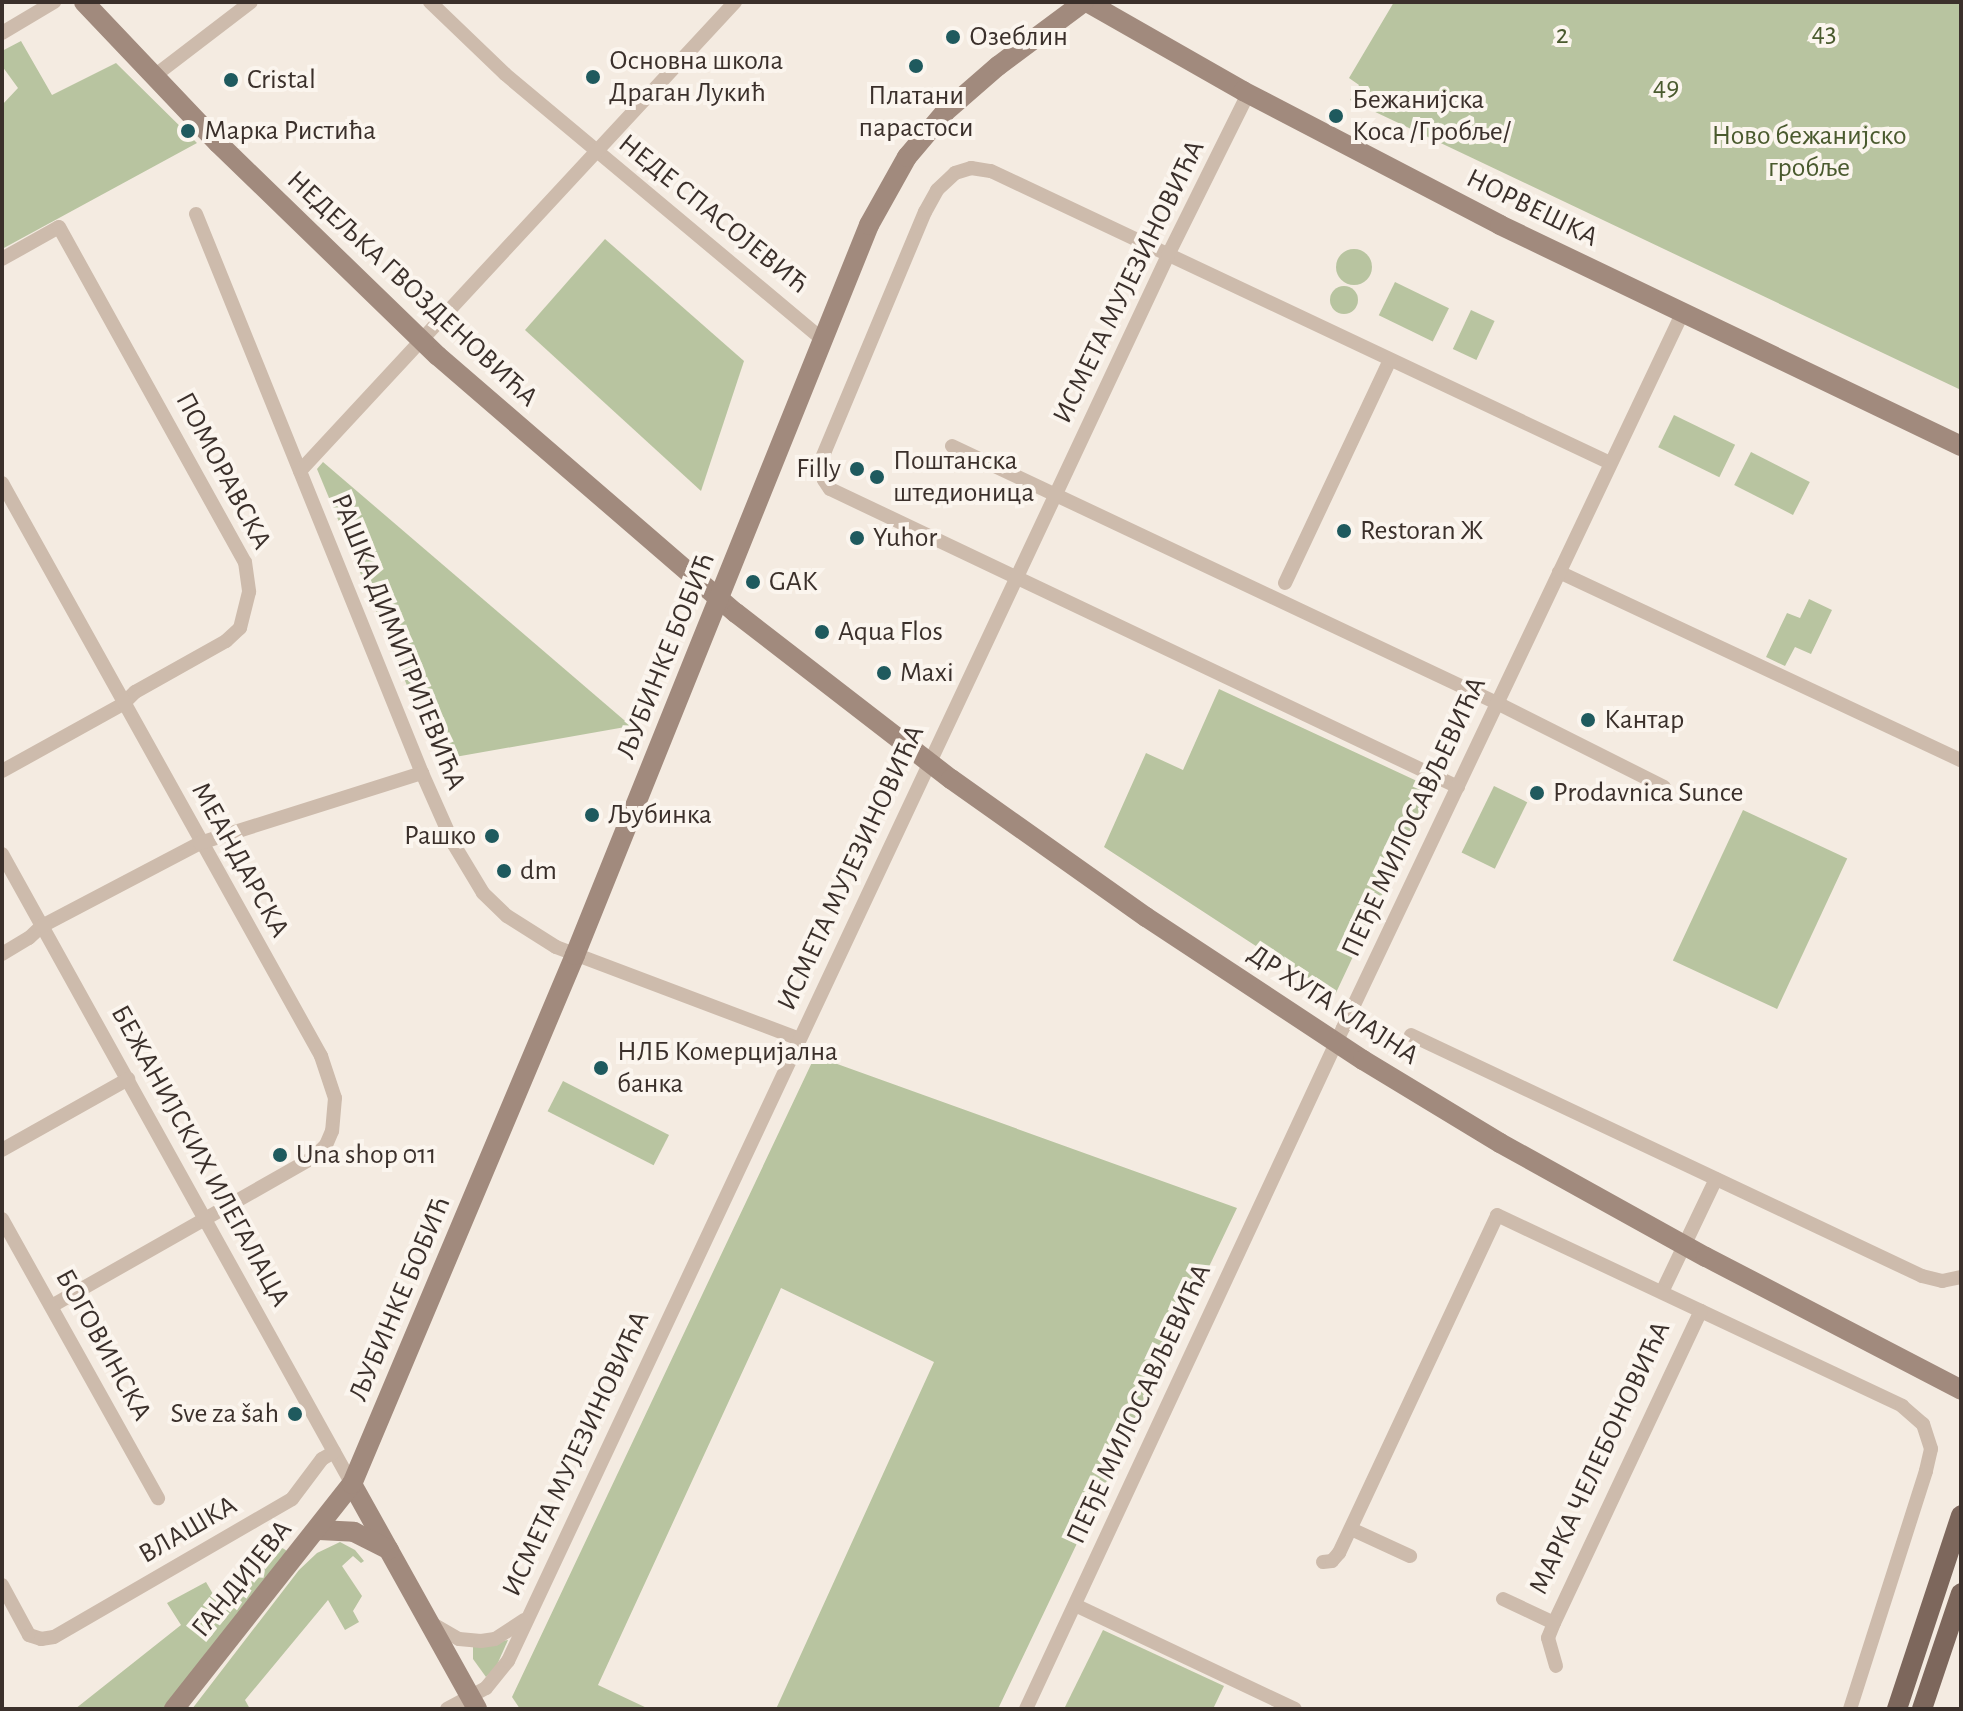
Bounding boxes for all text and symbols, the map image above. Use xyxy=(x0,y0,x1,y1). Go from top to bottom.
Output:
park label: 43 xyxy=(1811,16,1837,50)
park label: 2 xyxy=(1556,18,1568,52)
place label: Озеблин xyxy=(969,20,1068,54)
marker: Озеблин xyxy=(944,28,962,46)
place label: Основна школа Драган Лукић xyxy=(609,44,783,110)
marker: Платани парастоси xyxy=(907,57,925,75)
place label: Cristal xyxy=(247,63,316,97)
marker: Основна школа Драган Лукић xyxy=(584,68,602,86)
park label: 49 xyxy=(1653,70,1679,104)
marker: Cristal xyxy=(222,71,240,89)
place label: Платани парастоси xyxy=(859,79,973,145)
place label: Бежанијска Коса /Гробље/ xyxy=(1352,83,1511,149)
marker: Бежанијска Коса /Гробље/ xyxy=(1327,107,1345,125)
place label: Марка Ристића xyxy=(204,114,376,148)
park label: Ново бежанијско гробље xyxy=(1712,119,1906,185)
marker: Марка Ристића xyxy=(179,122,197,140)
street label: НЕДЕ СПАСОЈЕВИЋ xyxy=(611,127,815,301)
street label: ИСМЕТА МУЈЕЗИНОВИЋА xyxy=(1046,135,1212,429)
street label: НОРВЕШКА xyxy=(1461,162,1603,254)
street label: НЕДЕЉКА ГВОЗДЕНОВИЋА xyxy=(279,164,545,414)
street label: ПОМОРАВСКА xyxy=(168,387,278,555)
place label: Поштанска штедионица xyxy=(893,444,1034,510)
place label: Filly xyxy=(796,452,841,486)
marker: Filly xyxy=(848,460,866,478)
marker: Поштанска штедионица xyxy=(868,468,886,486)
street label: РАШКА ДИМИТРИЈЕВИЋА xyxy=(323,489,473,795)
place label: Restoran Ж xyxy=(1360,514,1483,548)
place label: Yuhor xyxy=(873,521,937,555)
marker: Restoran Ж xyxy=(1335,522,1353,540)
marker: Yuhor xyxy=(848,529,866,547)
street label: ЉУБИНКЕ БОБИЋ xyxy=(609,548,723,764)
place label: GAK xyxy=(769,565,817,599)
marker: GAK xyxy=(744,573,762,591)
place label: Aqua Flos xyxy=(838,615,943,649)
marker: Aqua Flos xyxy=(813,623,831,641)
place label: Maxi xyxy=(900,656,954,690)
marker: Maxi xyxy=(875,664,893,682)
street label: ПЕЂЕ МИЛОСАВЉЕВИЋА xyxy=(1334,672,1494,962)
place label: Кантар xyxy=(1604,703,1684,737)
marker: Кантар xyxy=(1579,711,1597,729)
street label: ИСМЕТА МУЈЕЗИНОВИЋА xyxy=(770,720,932,1016)
place label: Prodavnica Sunce xyxy=(1553,776,1743,810)
street label: МЕАНДАРСКА xyxy=(184,777,296,943)
marker: Prodavnica Sunce xyxy=(1528,784,1546,802)
place label: Љубинка xyxy=(608,798,712,832)
marker: Љубинка xyxy=(583,806,601,824)
place label: Рашко xyxy=(404,819,476,853)
marker: Рашко xyxy=(483,827,501,845)
place label: dm xyxy=(520,854,557,888)
marker: dm xyxy=(495,862,513,880)
street label: ДР ХУГА КЛАЈНА xyxy=(1241,937,1425,1073)
street label: БЕЖАНИЈСКИХ ИЛЕГАЛАЦА xyxy=(103,999,297,1313)
place label: НЛБ Комерцијална банка xyxy=(617,1035,838,1101)
marker: НЛБ Комерцијална банка xyxy=(592,1059,610,1077)
place label: Una shop 011 xyxy=(296,1138,437,1172)
marker: Una shop 011 xyxy=(271,1146,289,1164)
street label: ЉУБИНКЕ БОБИЋ xyxy=(342,1192,458,1406)
street label: ПЕЂЕ МИЛОСАВЉЕВИЋА xyxy=(1059,1259,1219,1549)
street label: БОГОВИНСКА xyxy=(48,1263,158,1427)
street label: ИСМЕТА МУЈЕЗИНОВИЋА xyxy=(495,1306,657,1602)
street label: МАРКА ЧЕЛЕБОНОВИЋА xyxy=(1522,1316,1678,1600)
place label: Sve za šah xyxy=(170,1397,279,1431)
marker: Sve za šah xyxy=(286,1405,304,1423)
street label: ВЛАШКА xyxy=(133,1489,243,1571)
street label: ГАНДИЈЕВА xyxy=(185,1514,299,1644)

